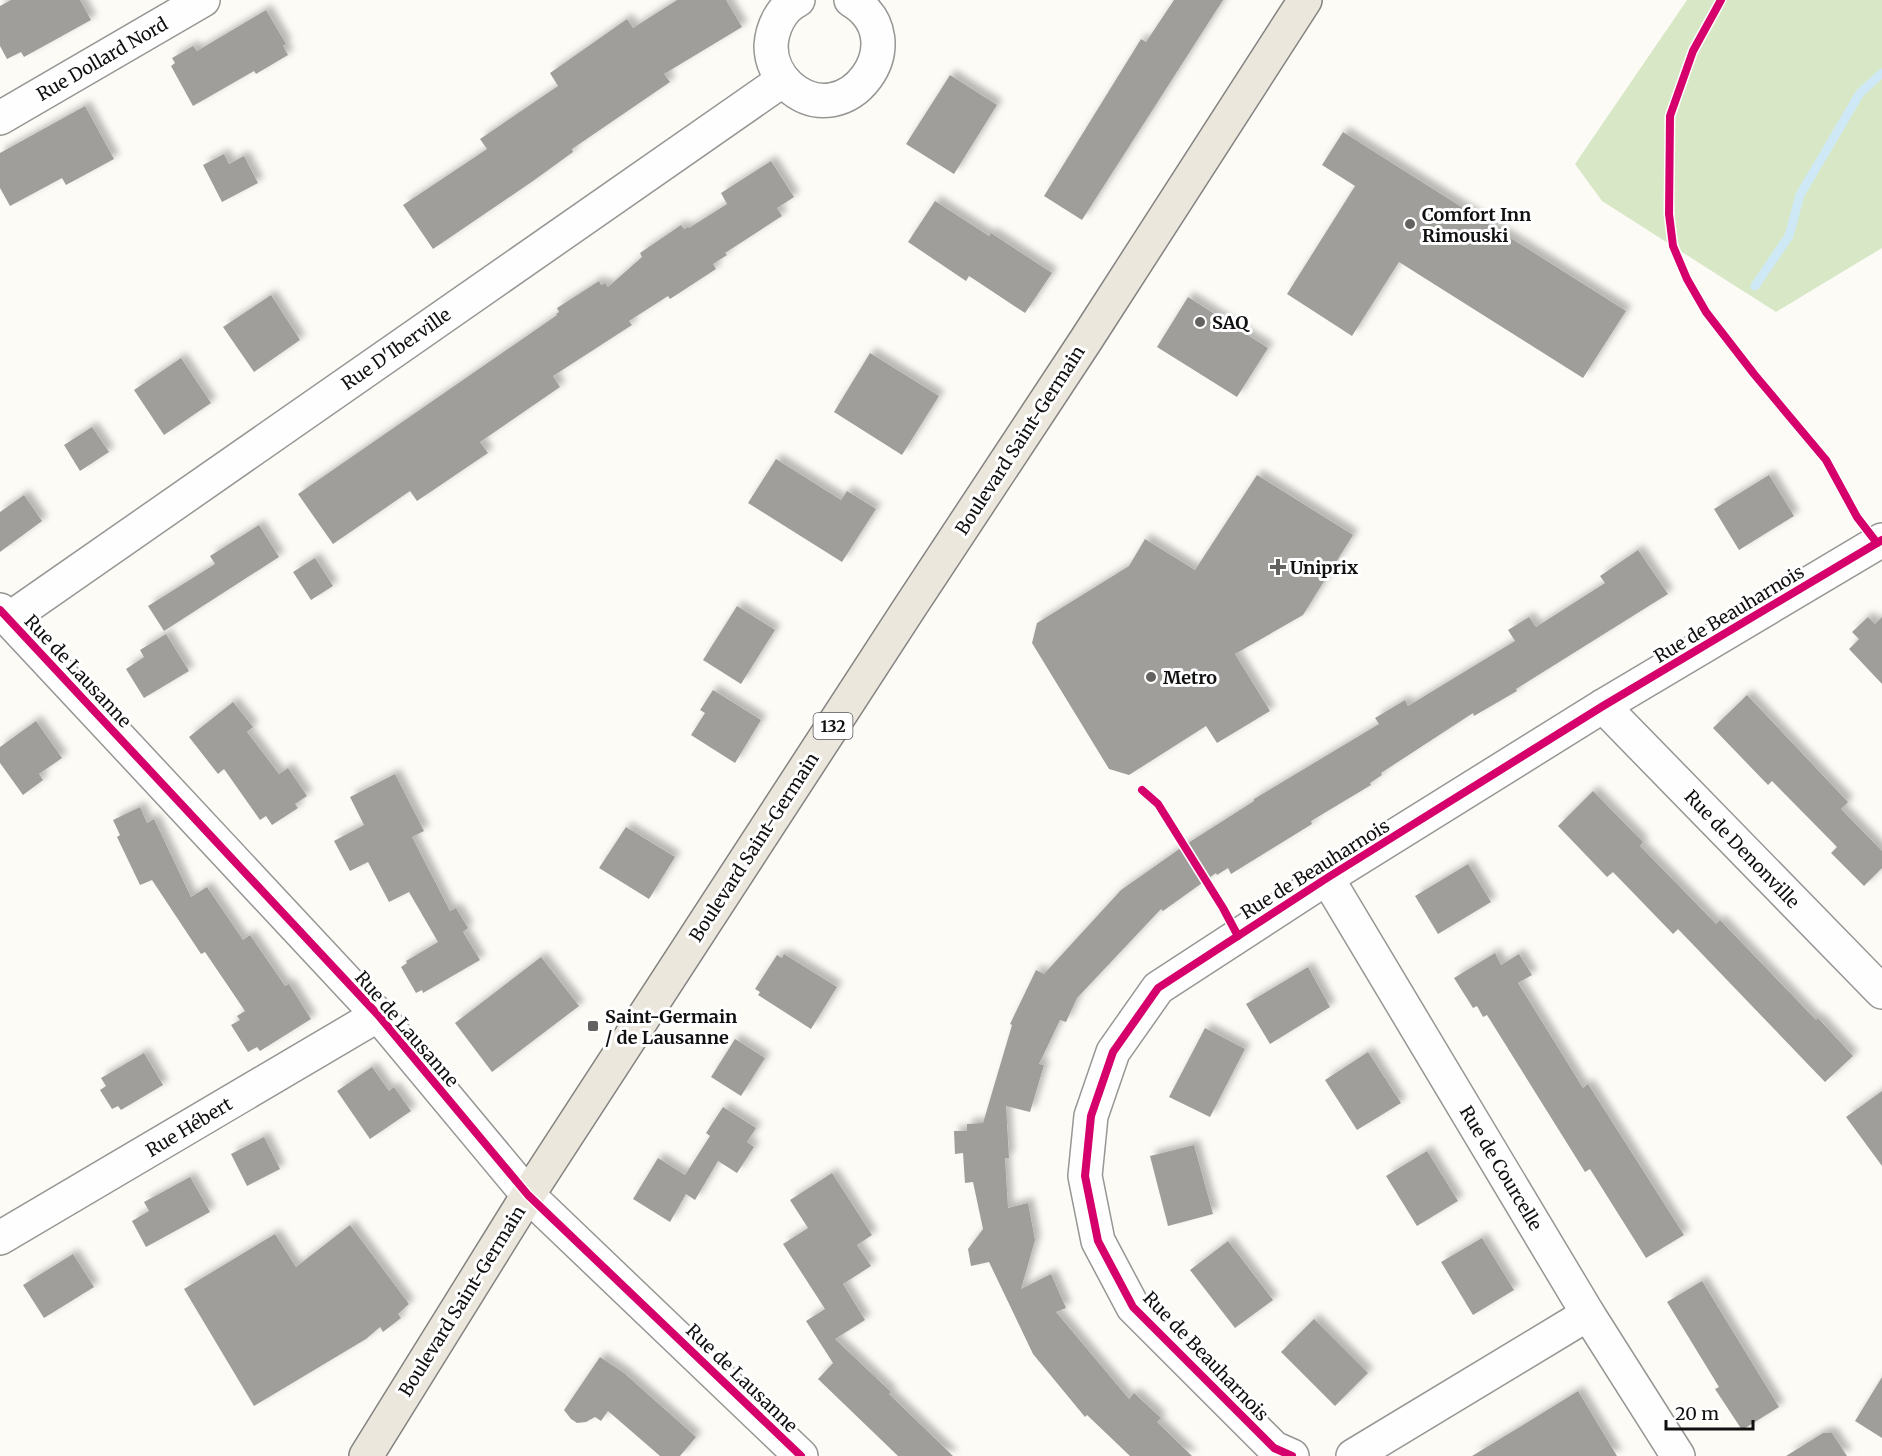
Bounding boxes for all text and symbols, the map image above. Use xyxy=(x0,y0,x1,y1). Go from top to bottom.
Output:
street label: Rue Dollard Nord xyxy=(32,12,172,106)
place label: Comfort Inn Rimouski xyxy=(1422,203,1531,247)
marker: Comfort Inn Rimouski xyxy=(1403,217,1417,231)
street label: Rue D'Iberville xyxy=(337,303,455,395)
place label: SAQ xyxy=(1212,311,1250,334)
marker: SAQ xyxy=(1193,315,1207,329)
street label: Boulevard Saint-Germain xyxy=(950,341,1090,539)
place label: Uniprix xyxy=(1290,556,1358,579)
marker: Uniprix xyxy=(1271,560,1285,574)
street label: Rue de Beauharnois xyxy=(1650,560,1808,668)
street label: Rue de Lausanne xyxy=(20,610,136,732)
place label: Metro xyxy=(1163,666,1217,689)
marker: Metro xyxy=(1144,670,1158,684)
road number: 132 xyxy=(814,713,852,739)
street label: Boulevard Saint-Germain xyxy=(684,748,824,946)
street label: Rue de Denonville xyxy=(1680,785,1804,913)
street label: Rue de Beauharnois xyxy=(1236,814,1394,924)
street label: Rue de Lausanne xyxy=(350,966,464,1092)
place label: Saint-Germain / de Lausanne xyxy=(605,1005,737,1049)
marker: Saint-Germain / de Lausanne xyxy=(586,1019,600,1033)
street label: Rue Hébert xyxy=(142,1092,236,1162)
street label: Rue de Courcelle xyxy=(1455,1101,1547,1235)
street label: Boulevard Saint-Germain xyxy=(394,1201,530,1401)
street label: Rue de Beauharnois xyxy=(1138,1287,1274,1426)
street label: Rue de Lausanne xyxy=(681,1319,803,1437)
scale bar xyxy=(1666,1393,1753,1431)
text: 20 m xyxy=(1675,1402,1719,1425)

